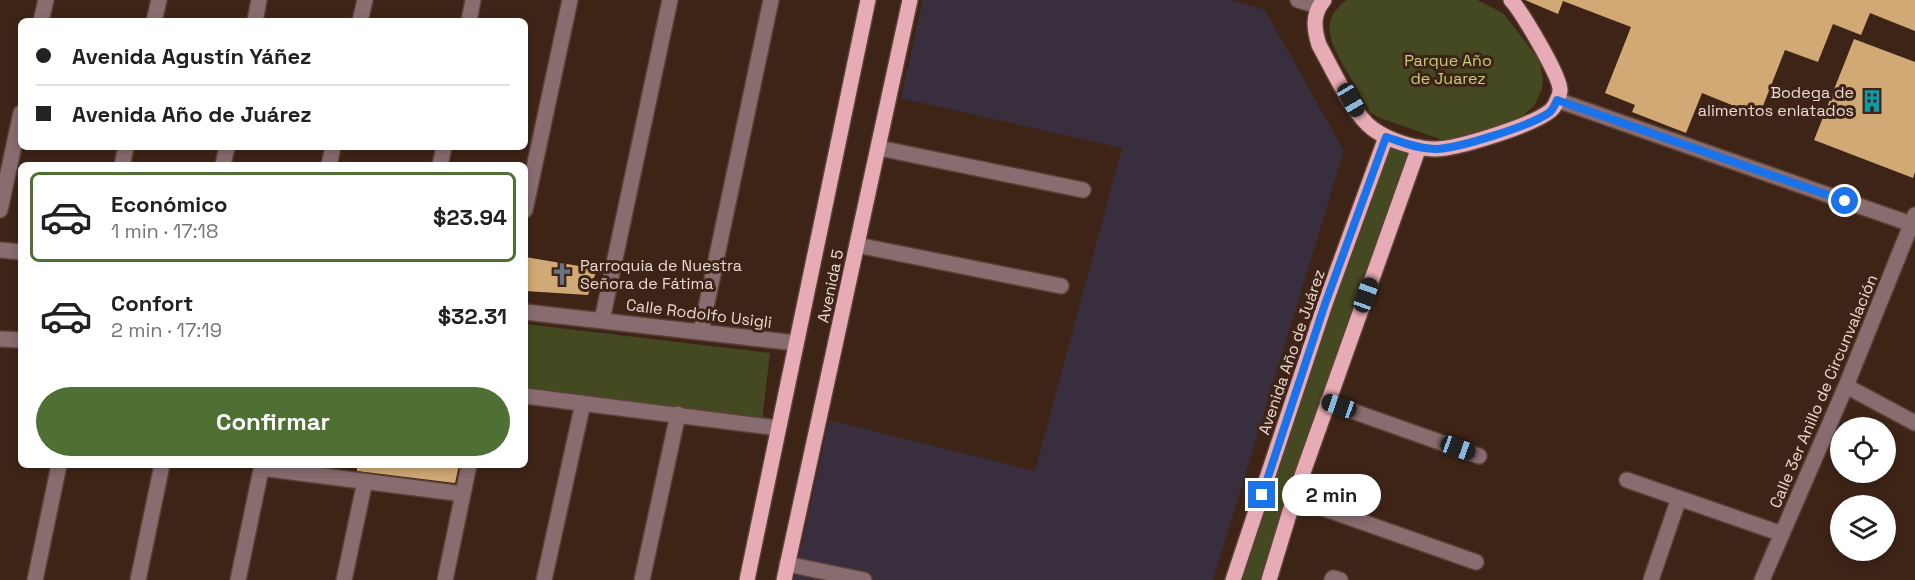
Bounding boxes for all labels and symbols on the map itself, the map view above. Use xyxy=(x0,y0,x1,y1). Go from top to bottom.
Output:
park label: Parque Año de Juarez xyxy=(1404,50,1492,89)
car xyxy=(1334,80,1368,120)
place label: Bodega de alimentos enlatados xyxy=(1698,82,1854,121)
building icon: Bodega de alimentos enlatados xyxy=(1859,88,1885,114)
route start xyxy=(1831,187,1858,214)
street label: Avenida 5 xyxy=(812,247,849,325)
place label: Parroquia de Nuestra Señora de Fátima xyxy=(580,255,742,294)
church icon: Parroquia de Nuestra Señora de Fátima xyxy=(549,261,575,287)
street label: Avenida Año de Juárez xyxy=(1253,267,1330,438)
street label: Calle 3er Anillo de Circunvalación xyxy=(1765,271,1882,511)
car xyxy=(1351,275,1381,315)
street label: Calle Rodolfo Usigli xyxy=(625,294,773,333)
car xyxy=(1319,392,1359,420)
car xyxy=(1438,433,1478,463)
callout: 2 min xyxy=(1283,474,1382,516)
route end xyxy=(1248,481,1275,508)

